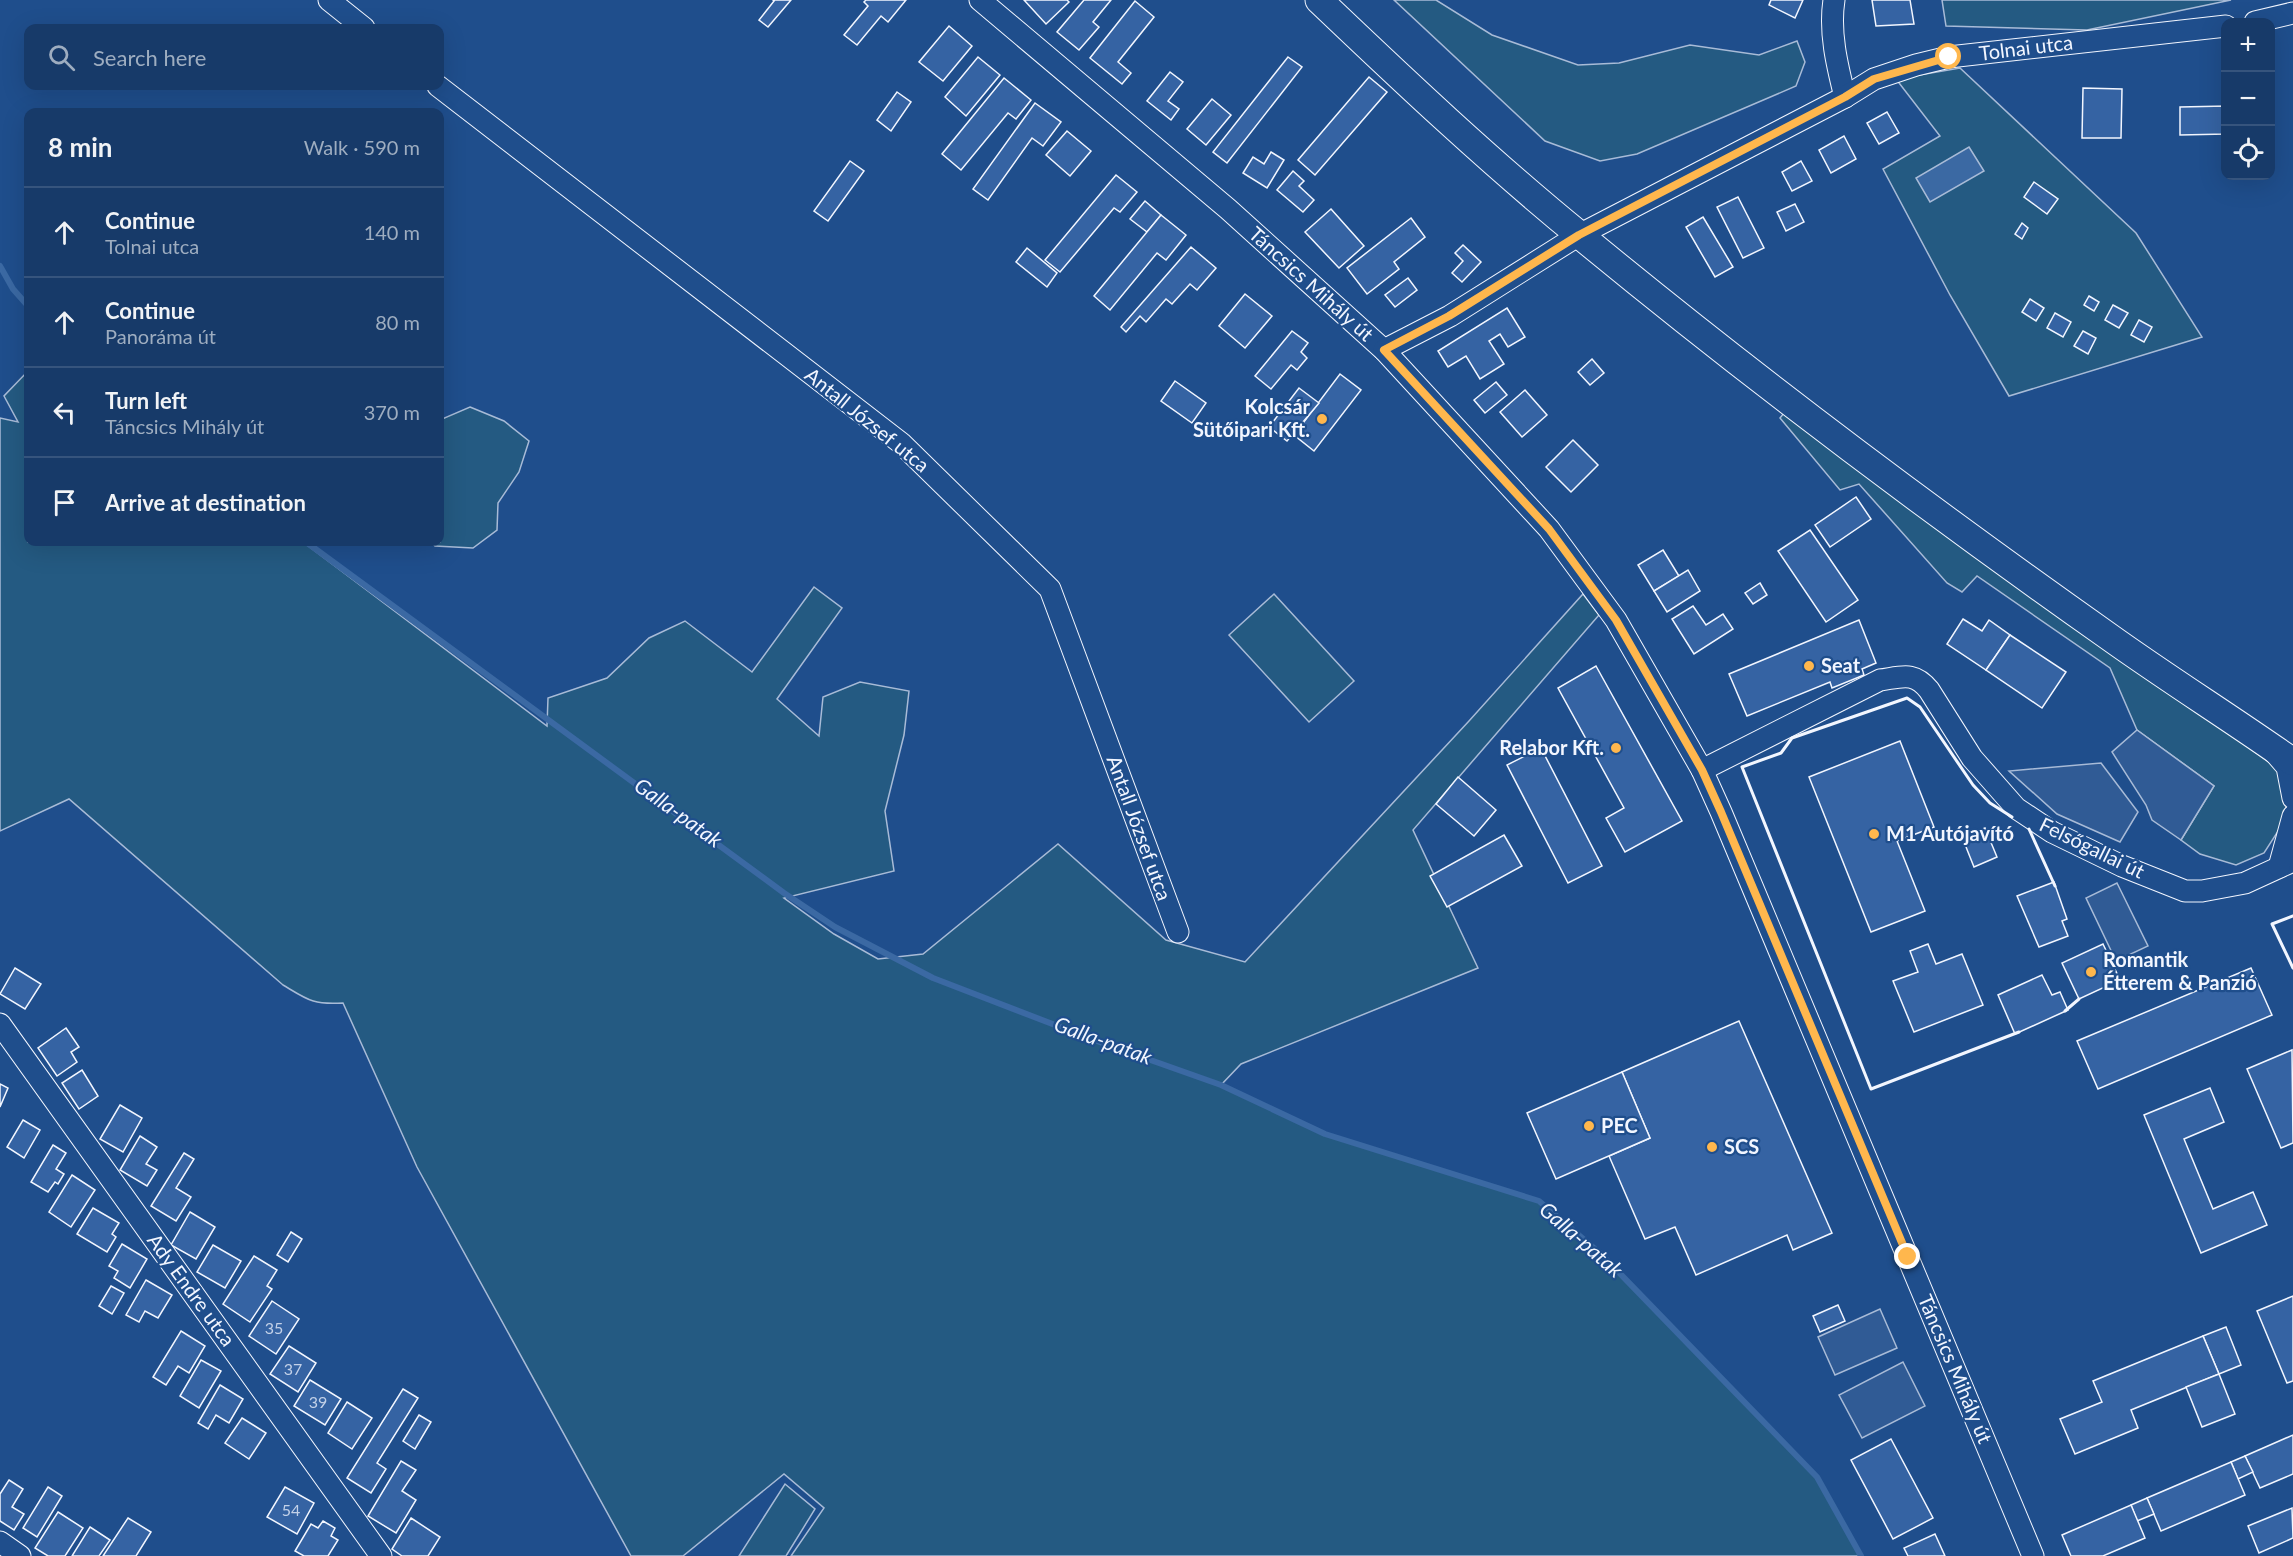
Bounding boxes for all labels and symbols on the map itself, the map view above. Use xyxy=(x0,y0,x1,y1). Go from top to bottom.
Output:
street label: Tolnai utca xyxy=(1978,29,2074,65)
route start xyxy=(1935,43,1961,69)
street label: Táncsics Mihály út xyxy=(1244,221,1379,345)
street label: Antall József utca xyxy=(801,362,934,477)
place label: Kolcsár Sütőipari Kft. xyxy=(1193,394,1311,441)
marker: Kolcsár Sütőipari Kft. xyxy=(1315,412,1329,426)
place label: Seat xyxy=(1821,653,1861,677)
marker: Seat xyxy=(1802,659,1816,673)
place label: Relabor Kft. xyxy=(1499,735,1604,759)
marker: Relabor Kft. xyxy=(1609,741,1623,755)
street label: Antall József utca xyxy=(1103,752,1177,903)
water label: Galla-patak xyxy=(630,772,728,853)
street label: Felsőgallai út xyxy=(2036,811,2149,883)
place label: M1 Autójavító xyxy=(1886,821,2014,845)
marker: M1 Autójavító xyxy=(1867,827,1881,841)
place label: Romantik Étterem & Panzió xyxy=(2103,947,2257,994)
marker: Romantik Étterem & Panzió xyxy=(2084,965,2098,979)
water label: Galla-patak xyxy=(1051,1010,1157,1069)
place label: PEC xyxy=(1601,1113,1638,1137)
marker: PEC xyxy=(1582,1119,1596,1133)
place label: SCS xyxy=(1724,1134,1759,1158)
marker: SCS xyxy=(1705,1140,1719,1154)
water label: Galla-patak xyxy=(1535,1196,1630,1283)
street label: Ady Endre utca xyxy=(143,1228,241,1350)
route end xyxy=(1894,1243,1920,1269)
street label: Táncsics Mihály út xyxy=(1914,1291,1998,1447)
house number: 35 xyxy=(265,1318,283,1337)
house number: 37 xyxy=(284,1359,302,1378)
house number: 39 xyxy=(309,1392,327,1411)
house number: 54 xyxy=(282,1500,300,1519)

